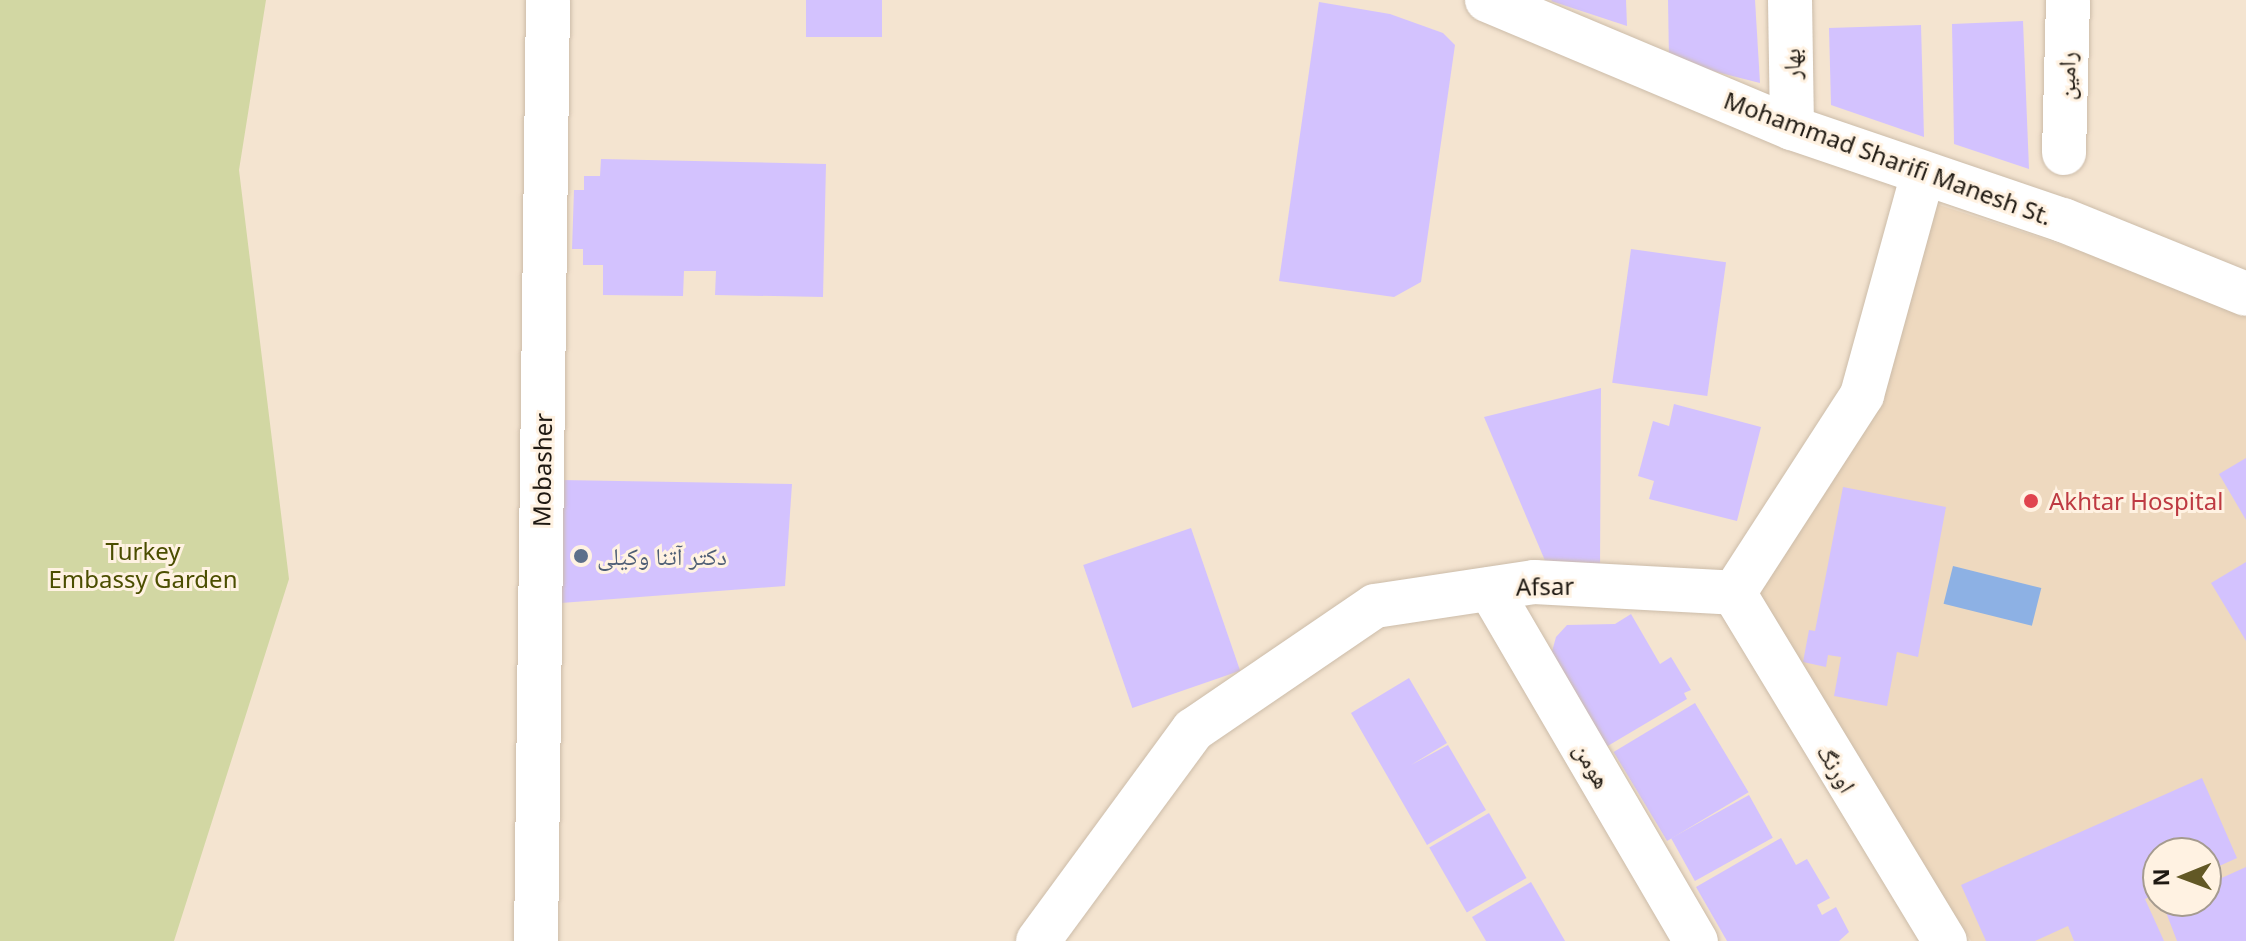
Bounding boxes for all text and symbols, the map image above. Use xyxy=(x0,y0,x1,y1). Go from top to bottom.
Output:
street label: بهار xyxy=(1776,48,1806,80)
street label: رامین xyxy=(2051,51,2081,101)
street label: Mohammad Sharifi Manesh St. xyxy=(1720,85,2056,231)
street label: Mobasher xyxy=(527,413,557,527)
place label: Akhtar Hospital xyxy=(2049,487,2223,515)
marker: Akhtar Hospital xyxy=(2020,490,2042,512)
park label: Turkey Embassy Garden xyxy=(49,537,237,593)
place label: دکتر آتنا وکیلی xyxy=(597,542,727,570)
marker: دکتر آتنا وکیلی xyxy=(572,547,590,565)
street label: Afsar xyxy=(1516,571,1574,601)
street label: هومن xyxy=(1568,737,1618,793)
street label: اورنگ xyxy=(1811,739,1863,797)
north arrow xyxy=(2142,837,2222,917)
text: N xyxy=(2145,868,2175,887)

